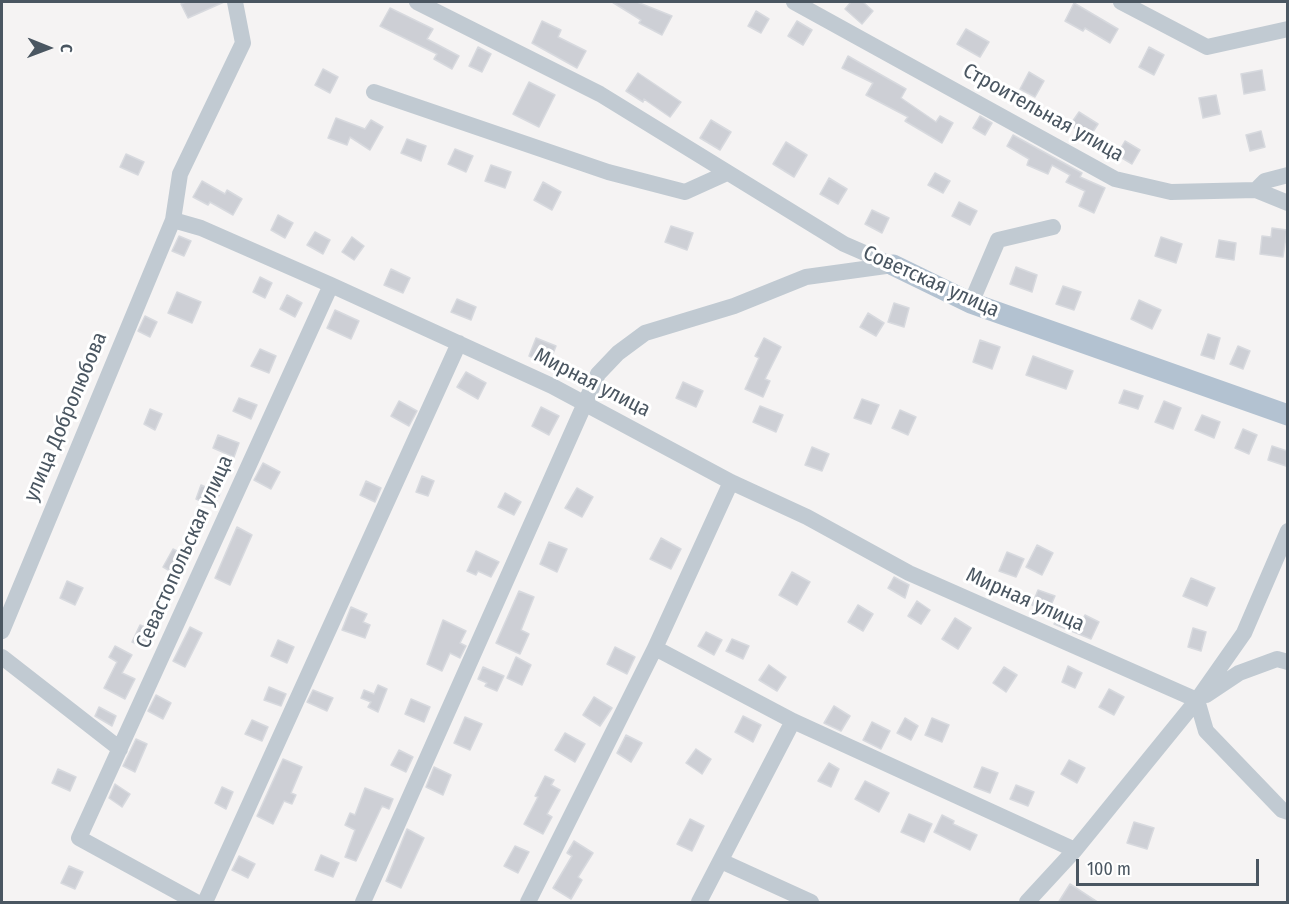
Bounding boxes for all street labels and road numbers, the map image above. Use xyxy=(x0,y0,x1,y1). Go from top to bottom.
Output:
street label: Строительная улица xyxy=(958,58,1128,168)
street label: Советская улица xyxy=(859,241,1003,323)
street label: улица Добролюбова xyxy=(19,329,113,505)
street label: Мирная улица xyxy=(530,343,654,423)
street label: Севастопольская улица xyxy=(131,452,239,652)
street label: Мирная улица xyxy=(962,563,1088,637)

